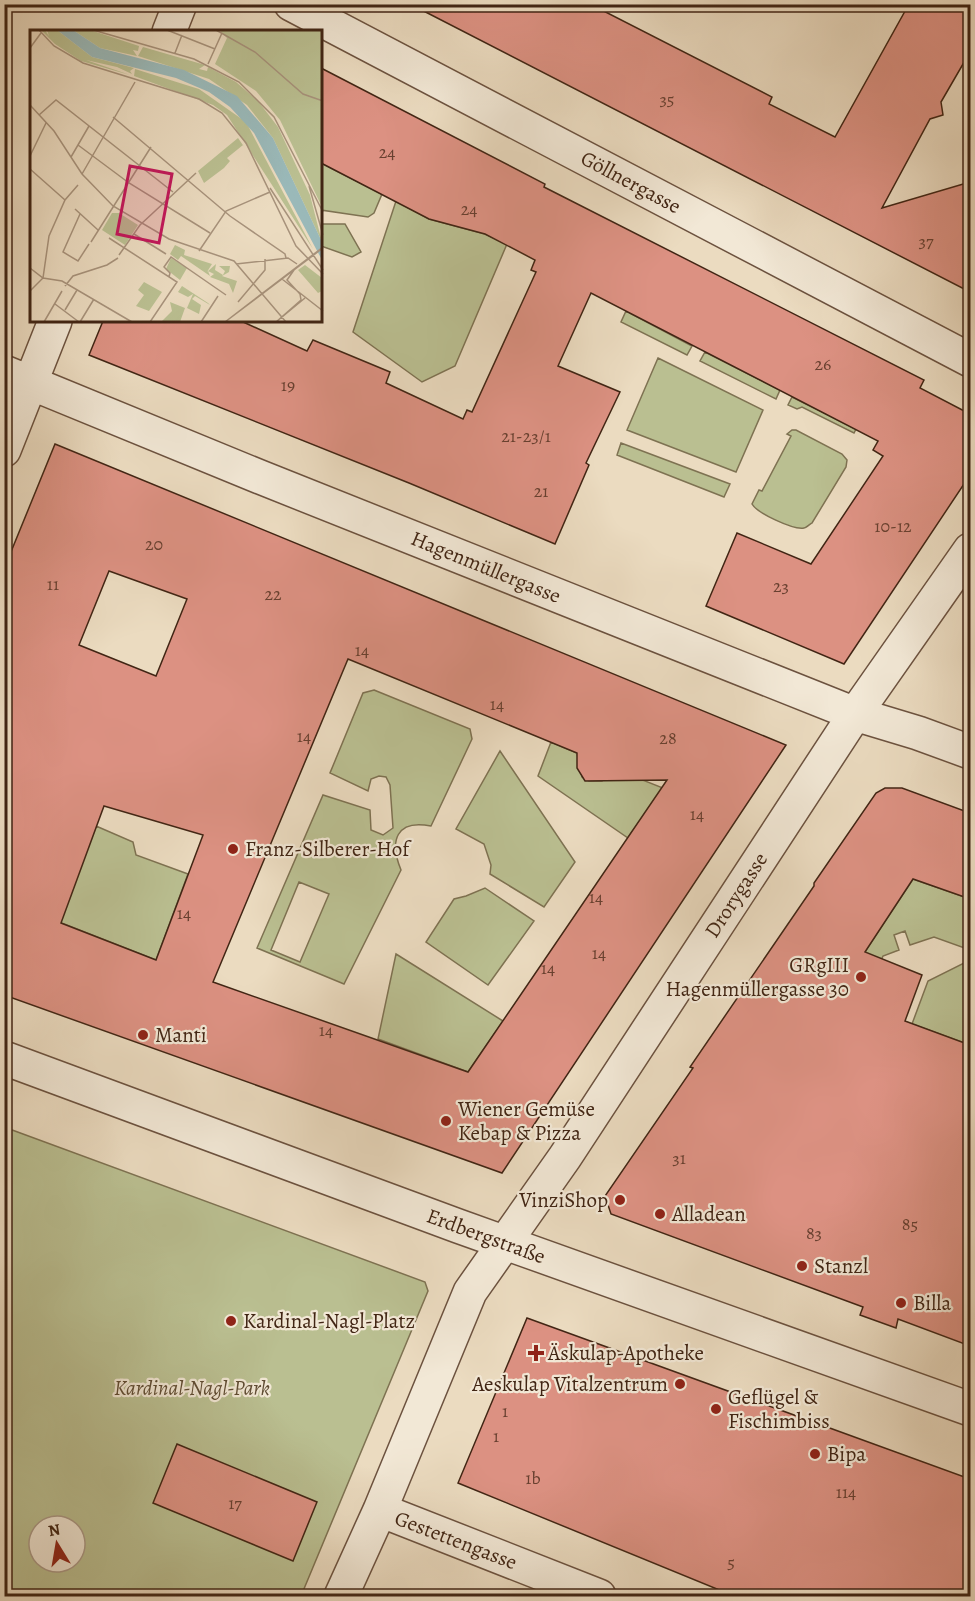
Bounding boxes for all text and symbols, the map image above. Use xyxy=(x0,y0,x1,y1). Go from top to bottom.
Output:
inset map xyxy=(30,30,322,322)
house number: 35 xyxy=(659,87,675,111)
house number: 24 xyxy=(379,140,395,164)
street label: Göllnergasse xyxy=(576,144,686,220)
house number: 24 xyxy=(461,197,477,221)
house number: 37 xyxy=(918,229,934,253)
house number: 26 xyxy=(815,352,831,376)
house number: 19 xyxy=(281,373,295,397)
house number: 21-23/1 xyxy=(501,424,551,448)
house number: 21 xyxy=(534,479,548,503)
house number: 10-12 xyxy=(874,514,912,538)
street label: Hagenmüllergasse xyxy=(407,524,565,610)
house number: 20 xyxy=(145,532,163,556)
house number: 11 xyxy=(47,572,59,596)
house number: 23 xyxy=(773,574,789,598)
house number: 22 xyxy=(264,582,282,606)
house number: 14 xyxy=(355,638,369,662)
house number: 14 xyxy=(490,692,504,716)
house number: 14 xyxy=(297,724,311,748)
house number: 28 xyxy=(659,726,677,750)
house number: 14 xyxy=(690,802,704,826)
place label: Franz-Silberer-Hof xyxy=(245,835,412,863)
marker: Franz-Silberer-Hof xyxy=(226,842,240,856)
street label: Drorygasse xyxy=(698,847,774,943)
house number: 14 xyxy=(589,885,603,909)
house number: 14 xyxy=(177,901,191,925)
house number: 14 xyxy=(592,941,606,965)
place label: GRgIII Hagenmüllergasse 30 xyxy=(665,951,849,1003)
house number: 14 xyxy=(541,956,555,980)
marker: GRgIII Hagenmüllergasse 30 xyxy=(854,970,868,984)
house number: 14 xyxy=(319,1018,333,1042)
place label: Manti xyxy=(155,1021,207,1049)
marker: Manti xyxy=(136,1028,150,1042)
place label: Wiener Gemüse Kebap & Pizza xyxy=(457,1095,595,1147)
marker: Wiener Gemüse Kebap & Pizza xyxy=(439,1114,453,1128)
house number: 31 xyxy=(672,1146,686,1170)
place label: VinziShop xyxy=(518,1186,608,1214)
marker: VinziShop xyxy=(613,1193,627,1207)
place label: Alladean xyxy=(671,1200,746,1228)
street label: Erdbergstraße xyxy=(423,1202,549,1270)
marker: Alladean xyxy=(653,1207,667,1221)
house number: 85 xyxy=(902,1212,918,1236)
house number: 83 xyxy=(806,1221,822,1245)
place label: Stanzl xyxy=(814,1252,868,1280)
marker: Stanzl xyxy=(795,1259,809,1273)
place label: Billa xyxy=(913,1289,951,1317)
marker: Billa xyxy=(894,1296,908,1310)
place label: Kardinal-Nagl-Platz xyxy=(243,1307,415,1335)
marker: Kardinal-Nagl-Platz xyxy=(224,1314,238,1328)
place label: Äskulap-Apotheke xyxy=(547,1339,704,1367)
marker: Äskulap-Apotheke xyxy=(529,1346,543,1360)
place label: Aeskulap Vitalzentrum xyxy=(471,1370,668,1398)
park label: Kardinal-Nagl-Park xyxy=(114,1374,270,1402)
marker: Aeskulap Vitalzentrum xyxy=(673,1377,687,1391)
place label: Geflügel & Fischimbiss xyxy=(728,1383,830,1435)
house number: 1 xyxy=(502,1399,508,1423)
marker: Geflügel & Fischimbiss xyxy=(709,1402,723,1416)
house number: 1 xyxy=(493,1424,499,1448)
place label: Bipa xyxy=(827,1440,866,1468)
marker: Bipa xyxy=(808,1447,822,1461)
house number: 1b xyxy=(525,1466,541,1490)
house number: 114 xyxy=(836,1480,856,1504)
house number: 17 xyxy=(228,1491,242,1515)
street label: Gestettengasse xyxy=(391,1504,521,1576)
north arrow xyxy=(27,1514,87,1574)
text: N xyxy=(47,1518,62,1542)
house number: 5 xyxy=(727,1550,735,1574)

